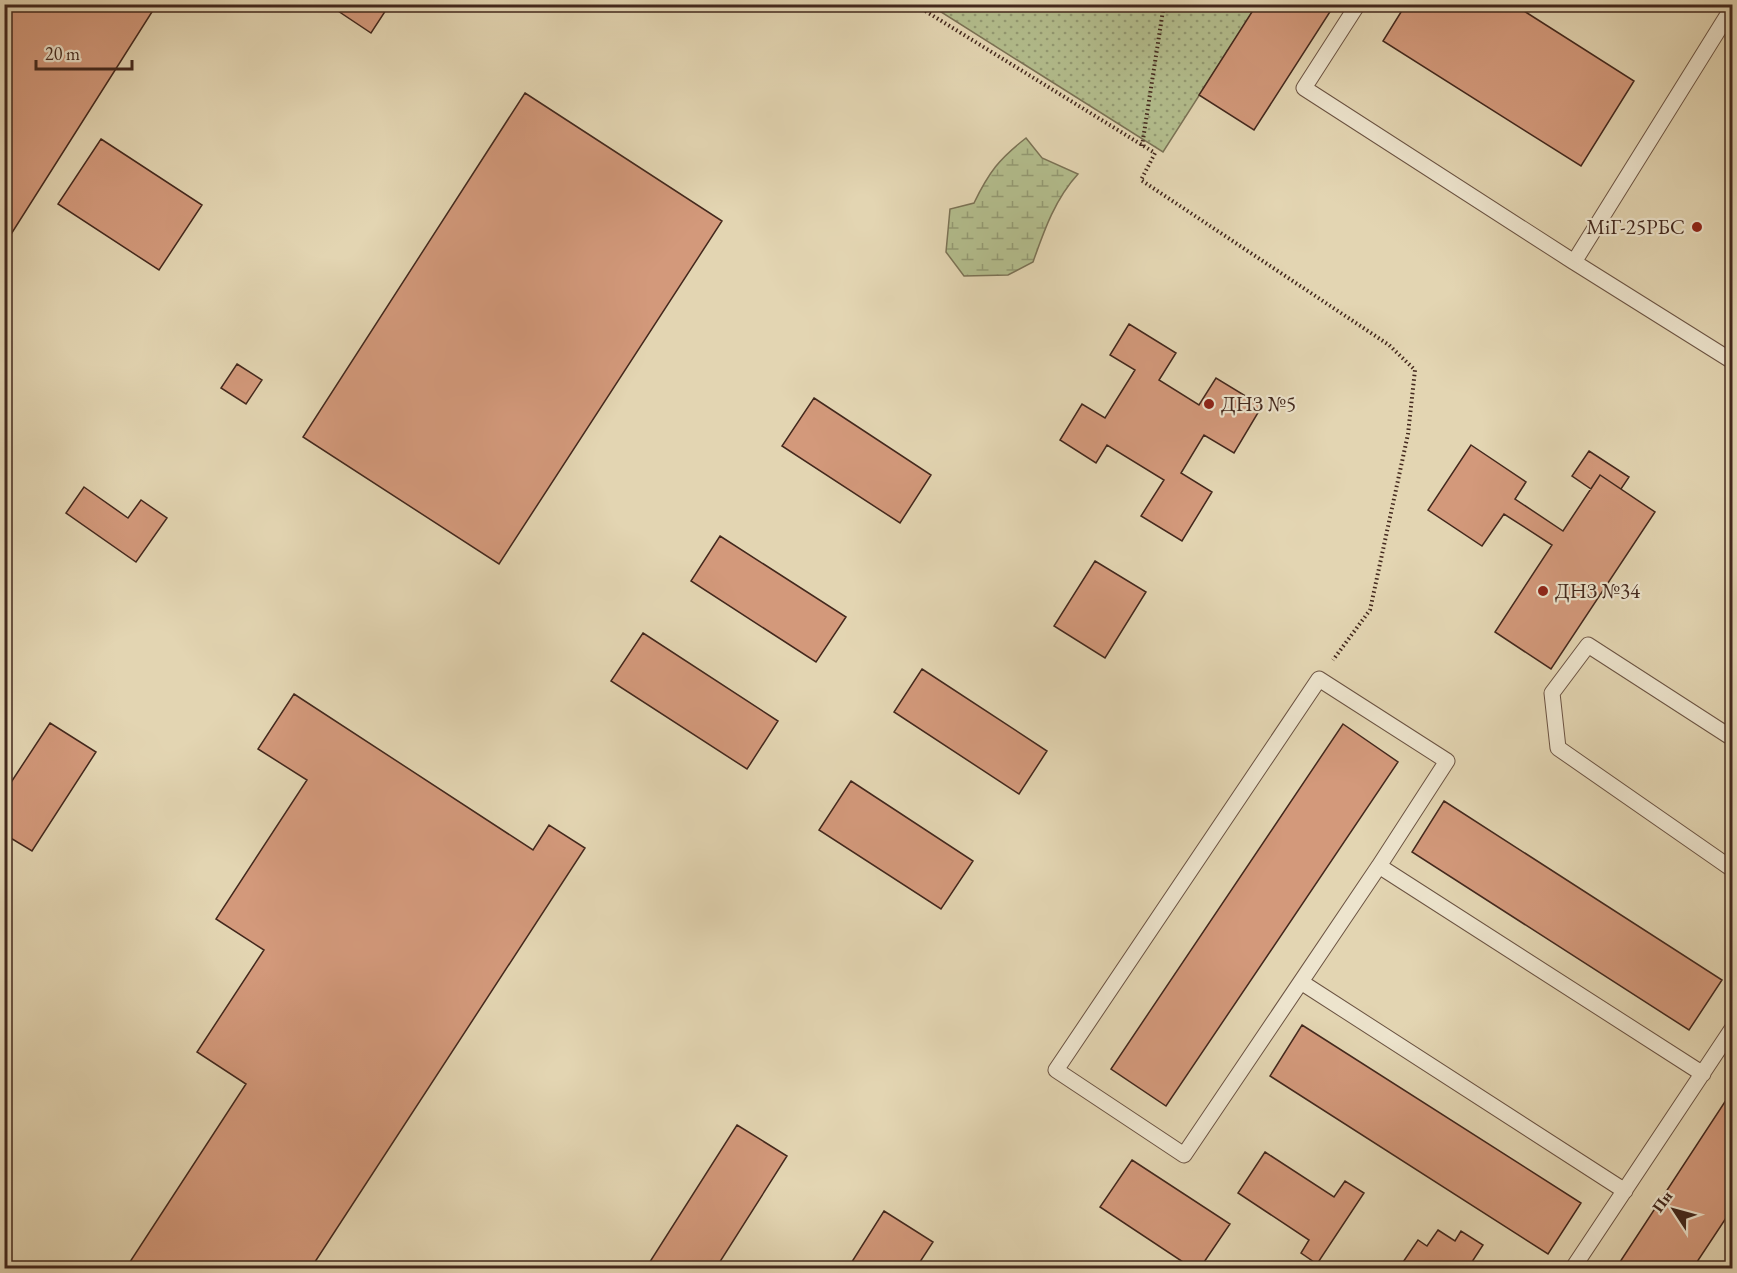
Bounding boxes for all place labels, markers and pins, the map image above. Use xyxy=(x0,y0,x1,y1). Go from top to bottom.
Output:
place label: МіГ-25РБС xyxy=(1586,213,1685,240)
marker: МіГ-25РБС xyxy=(1690,220,1704,234)
place label: ДНЗ №5 xyxy=(1221,390,1296,417)
marker: ДНЗ №5 xyxy=(1202,397,1216,411)
place label: ДНЗ №34 xyxy=(1555,577,1641,604)
marker: ДНЗ №34 xyxy=(1536,584,1550,598)

